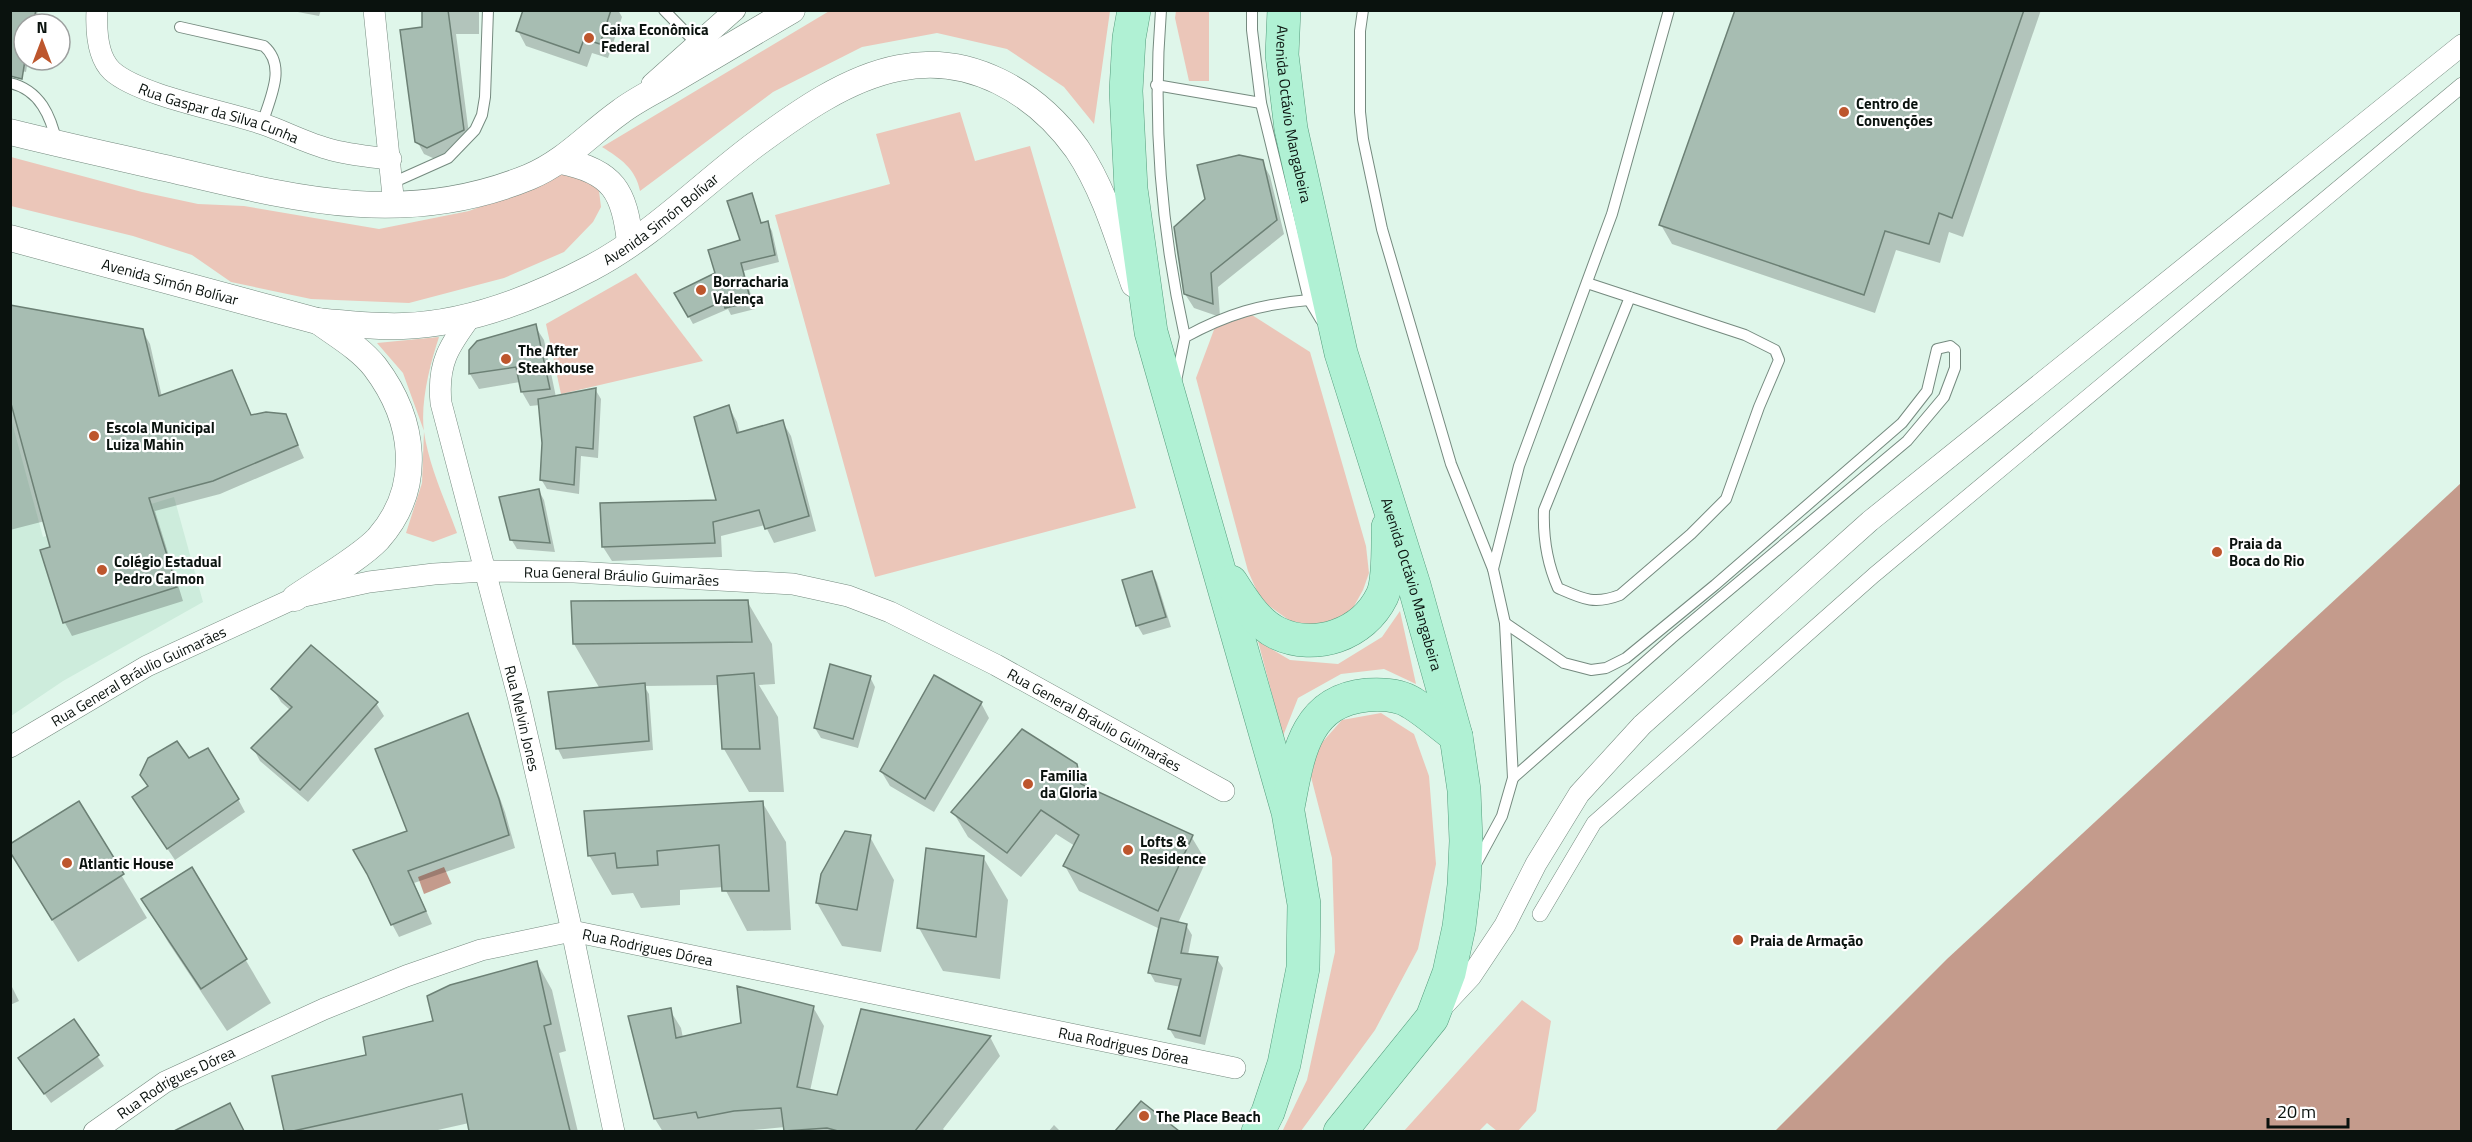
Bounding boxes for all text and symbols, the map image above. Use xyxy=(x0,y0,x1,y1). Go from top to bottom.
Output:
north arrow xyxy=(12,12,72,72)
text: N xyxy=(36,15,48,39)
place label: Caixa Econômica Federal xyxy=(601,18,709,58)
street label: Avenida Octávio Mangabeira xyxy=(1270,25,1319,205)
marker: Caixa Econômica Federal xyxy=(582,31,596,45)
street label: Rua Gaspar da Silva Cunha xyxy=(135,76,303,149)
place label: Centro de Convenções xyxy=(1856,92,1933,132)
marker: Centro de Convenções xyxy=(1837,105,1851,119)
street label: Avenida Simón Bolívar xyxy=(598,167,723,271)
street label: Avenida Simón Bolívar xyxy=(99,252,241,311)
place label: Borracharia Valença xyxy=(713,270,789,310)
marker: Borracharia Valença xyxy=(694,283,708,297)
place label: The After Steakhouse xyxy=(518,339,594,379)
marker: The After Steakhouse xyxy=(499,352,513,366)
place label: Escola Municipal Luiza Mahin xyxy=(106,416,215,456)
marker: Escola Municipal Luiza Mahin xyxy=(87,429,101,443)
street label: Avenida Octávio Mangabeira xyxy=(1376,495,1449,674)
place label: Praia da Boca do Rio xyxy=(2229,532,2304,572)
marker: Praia da Boca do Rio xyxy=(2210,545,2224,559)
place label: Colégio Estadual Pedro Calmon xyxy=(114,550,222,590)
street label: Rua General Bráulio Guimarães xyxy=(524,560,720,591)
marker: Colégio Estadual Pedro Calmon xyxy=(95,563,109,577)
street label: Rua General Bráulio Guimarães xyxy=(46,620,230,732)
street label: Rua General Bráulio Guimarães xyxy=(1003,662,1186,777)
street label: Rua Melvin Jones xyxy=(499,663,546,774)
place label: Familia da Gloria xyxy=(1040,764,1098,804)
marker: Familia da Gloria xyxy=(1021,777,1035,791)
place label: Lofts & Residence xyxy=(1140,830,1207,870)
marker: Lofts & Residence xyxy=(1121,843,1135,857)
place label: Atlantic House xyxy=(79,852,174,875)
marker: Atlantic House xyxy=(60,856,74,870)
street label: Rua Rodrigues Dórea xyxy=(581,922,716,971)
place label: Praia de Armação xyxy=(1750,929,1863,952)
marker: Praia de Armação xyxy=(1731,933,1745,947)
street label: Rua Rodrigues Dórea xyxy=(1056,1020,1192,1070)
street label: Rua Rodrigues Dórea xyxy=(112,1040,239,1124)
scale bar xyxy=(2268,1091,2348,1129)
text: 20 m xyxy=(2277,1098,2316,1125)
place label: The Place Beach xyxy=(1156,1105,1261,1128)
marker: The Place Beach xyxy=(1137,1109,1151,1123)

